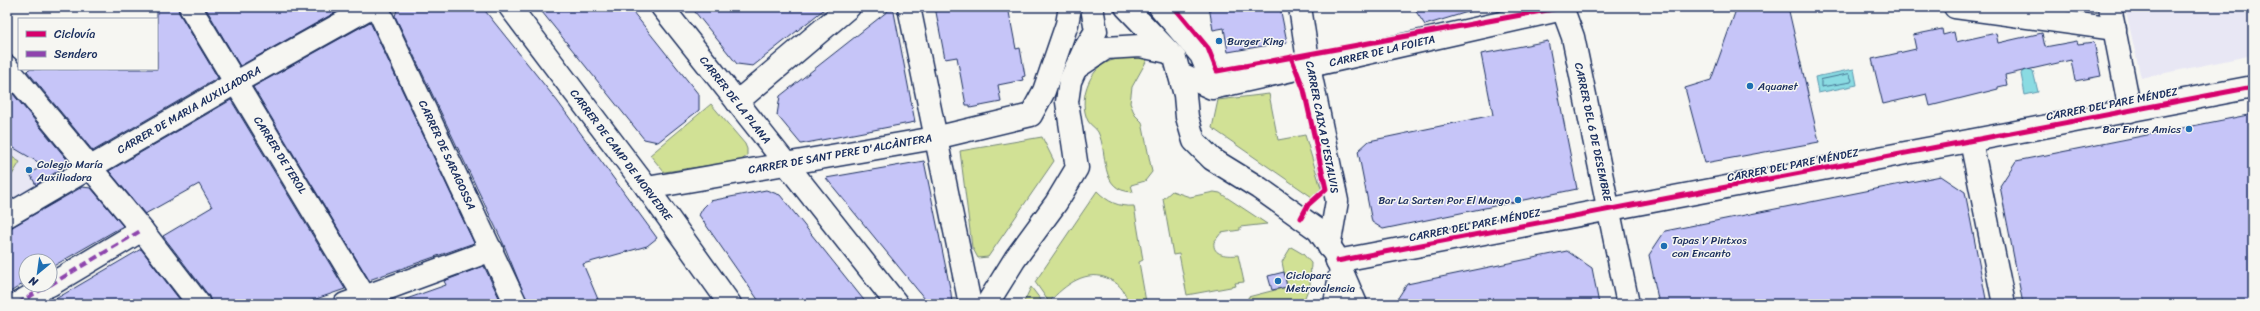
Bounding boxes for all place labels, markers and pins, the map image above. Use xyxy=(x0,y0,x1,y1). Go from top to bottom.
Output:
place label: Burger King xyxy=(1227,32,1285,51)
marker: Burger King xyxy=(1214,36,1224,46)
place label: Aquanet xyxy=(1757,77,1798,96)
marker: Aquanet xyxy=(1745,81,1755,91)
place label: Bar Entre Amics xyxy=(2102,120,2182,139)
marker: Bar Entre Amics xyxy=(2184,124,2194,134)
place label: Colegio María Auxiliadora xyxy=(36,155,103,187)
marker: Colegio María Auxiliadora xyxy=(24,165,34,175)
place label: Bar La Sarten Por El Mango xyxy=(1378,191,1510,210)
marker: Bar La Sarten Por El Mango xyxy=(1513,195,1523,205)
place label: Tapas Y Pintxos con Encanto xyxy=(1672,231,1747,263)
marker: Tapas Y Pintxos con Encanto xyxy=(1659,241,1669,251)
place label: Cicloparc Metrovalencia xyxy=(1286,266,1355,298)
marker: Cicloparc Metrovalencia xyxy=(1273,276,1283,286)

